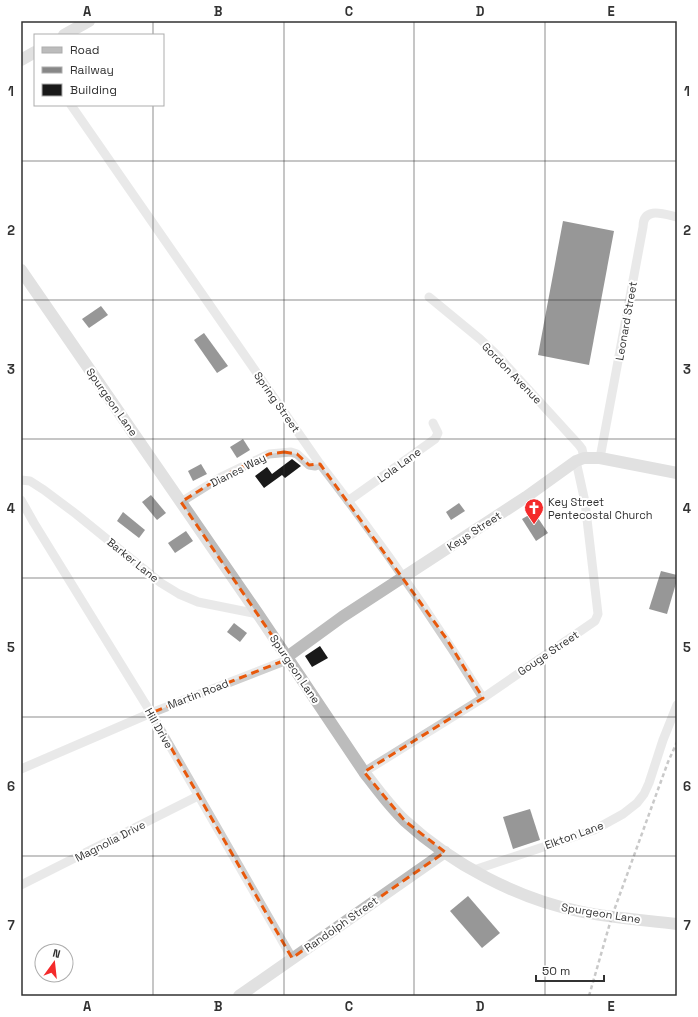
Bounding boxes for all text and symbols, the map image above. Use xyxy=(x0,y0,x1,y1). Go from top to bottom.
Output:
text: A xyxy=(83,3,92,20)
text: B xyxy=(214,3,223,20)
text: C xyxy=(345,3,353,20)
text: D xyxy=(476,3,485,20)
text: E xyxy=(607,3,615,20)
legend xyxy=(34,34,164,106)
text: Road xyxy=(70,42,99,58)
text: Railway xyxy=(70,62,114,78)
text: Building xyxy=(70,82,117,98)
text: 1 xyxy=(8,83,14,100)
text: 1 xyxy=(684,83,690,100)
text: 2 xyxy=(7,222,15,239)
text: 2 xyxy=(683,222,691,239)
street label: Leonard Street xyxy=(612,280,640,362)
street label: Gordon Avenue xyxy=(479,339,545,407)
text: 3 xyxy=(7,361,15,378)
text: 3 xyxy=(683,361,691,378)
street label: Spurgeon Lane xyxy=(83,365,141,439)
street label: Spring Street xyxy=(251,369,303,435)
street label: Lola Lane xyxy=(375,445,423,485)
street label: Dianes Way xyxy=(208,450,268,490)
place label: Key Street Pentecostal Church xyxy=(548,495,653,522)
church icon: Key Street Pentecostal Church xyxy=(523,497,545,525)
text: 4 xyxy=(7,500,15,517)
text: 4 xyxy=(683,500,691,517)
street label: Keys Street xyxy=(444,508,504,554)
street label: Barker Lane xyxy=(104,535,162,585)
street label: Gouge Street xyxy=(515,627,581,679)
street label: Spurgeon Lane xyxy=(267,632,323,706)
text: 5 xyxy=(7,639,15,656)
text: 5 xyxy=(683,639,691,656)
street label: Martin Road xyxy=(165,676,231,712)
street label: Hill Drive xyxy=(142,705,176,751)
text: 6 xyxy=(7,778,15,795)
text: 6 xyxy=(683,778,691,795)
street label: Magnolia Drive xyxy=(72,817,148,865)
street label: Elkton Lane xyxy=(543,818,605,852)
street label: Randolph Street xyxy=(301,893,381,955)
street label: Spurgeon Lane xyxy=(560,900,642,926)
text: 7 xyxy=(7,917,15,934)
text: 7 xyxy=(683,917,691,934)
north arrow xyxy=(34,943,74,983)
text: N xyxy=(51,946,62,961)
scale bar xyxy=(536,957,604,983)
text: 50 m xyxy=(542,963,570,979)
text: A xyxy=(83,998,92,1015)
text: B xyxy=(214,998,223,1015)
text: C xyxy=(345,998,353,1015)
text: D xyxy=(476,998,485,1015)
text: E xyxy=(607,998,615,1015)

